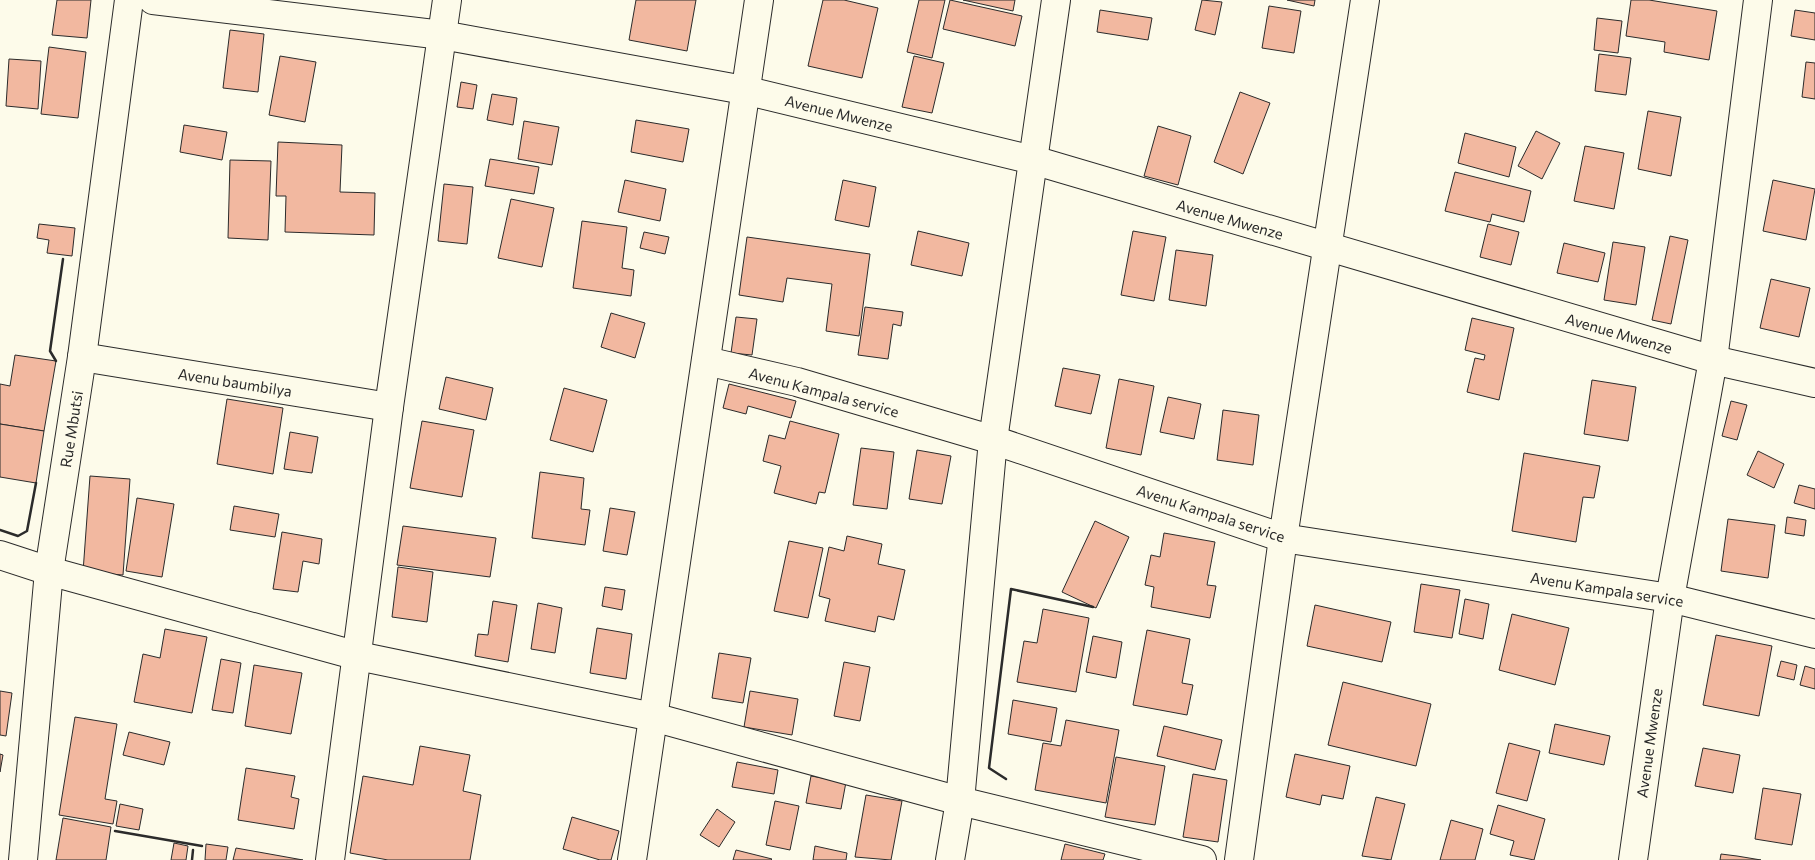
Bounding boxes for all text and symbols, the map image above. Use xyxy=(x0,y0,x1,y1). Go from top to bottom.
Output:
street label: Avenue Mwenze xyxy=(783,91,895,135)
street label: Avenue Mwenze xyxy=(1174,195,1286,243)
street label: Avenue Mwenze xyxy=(1563,309,1675,357)
street label: Avenu Kampala service xyxy=(747,363,901,421)
street label: Avenu baumbilya xyxy=(177,364,293,400)
street label: Rue Mbutsi xyxy=(56,389,86,469)
street label: Avenu Kampala service xyxy=(1135,481,1287,546)
street label: Avenu Kampala service xyxy=(1529,568,1685,610)
street label: Avenue Mwenze xyxy=(1632,687,1666,799)

